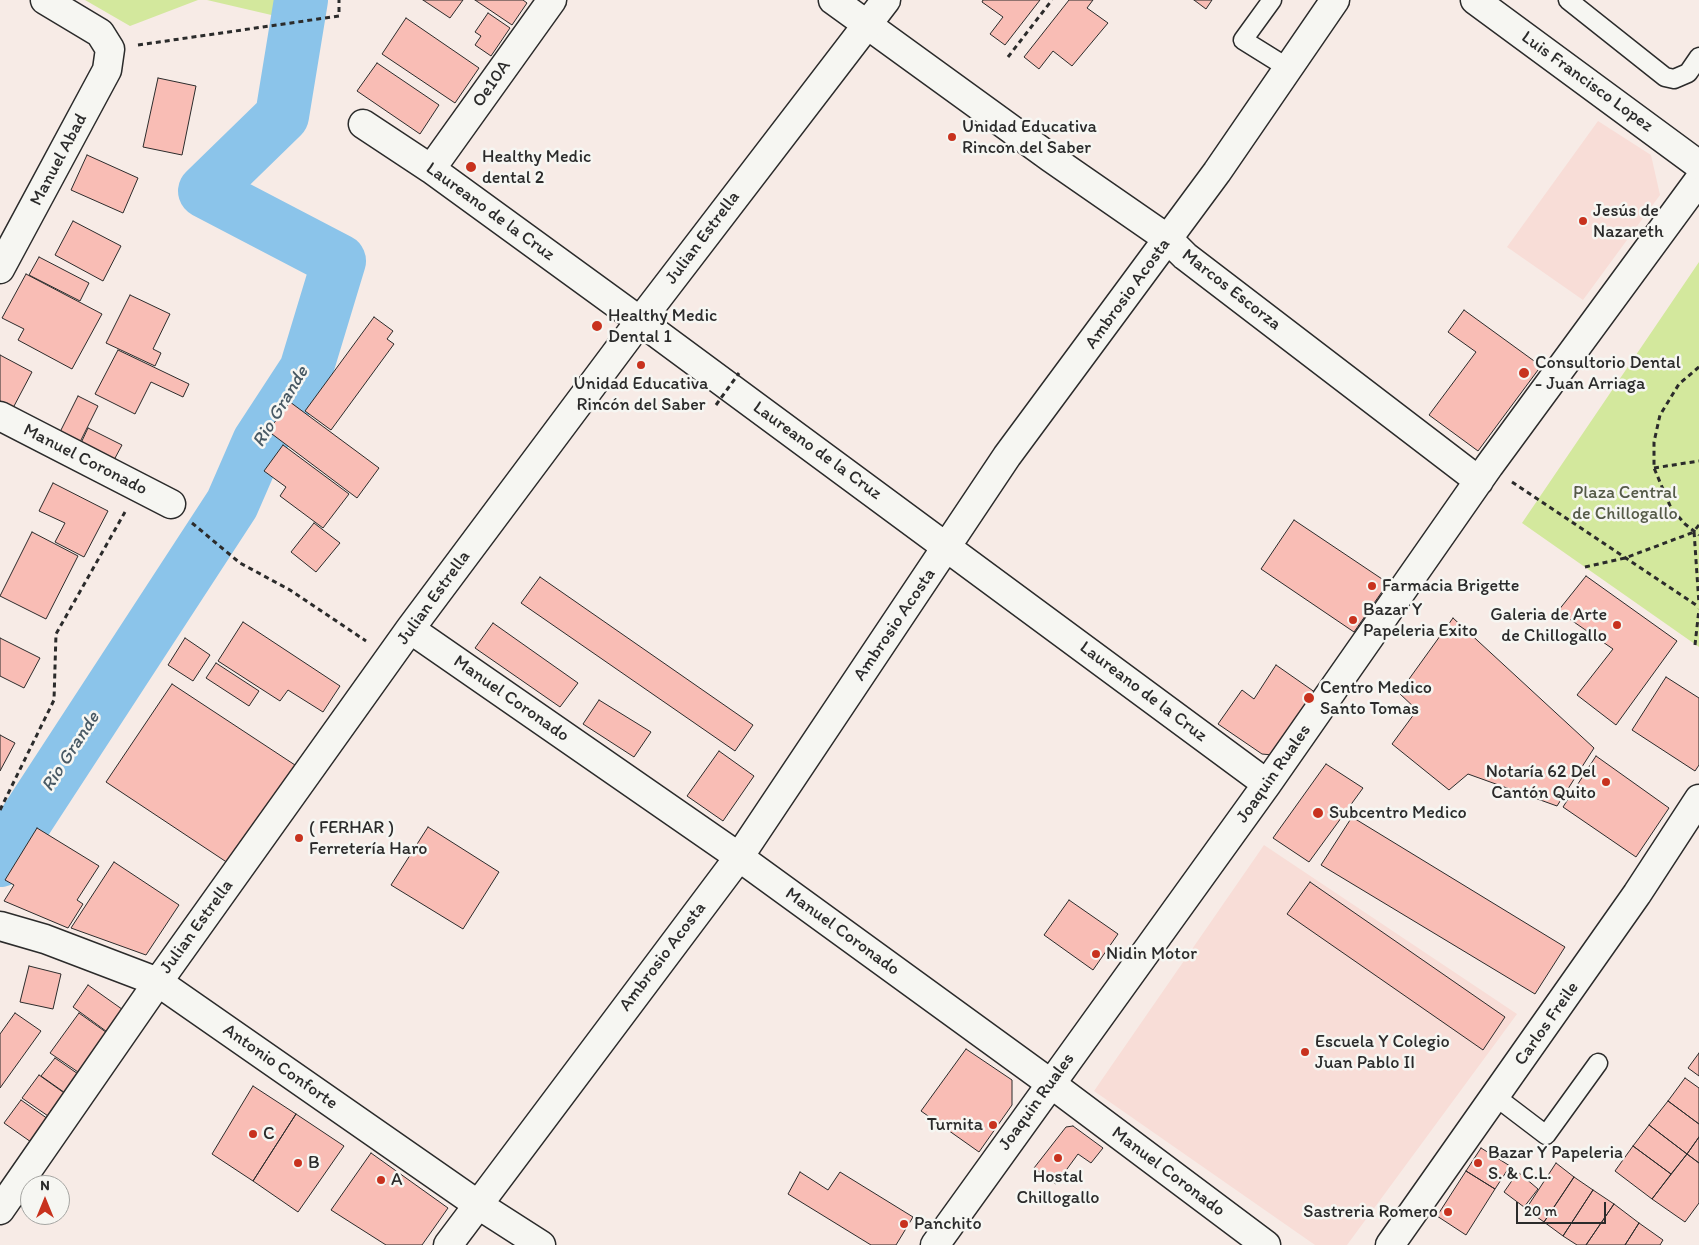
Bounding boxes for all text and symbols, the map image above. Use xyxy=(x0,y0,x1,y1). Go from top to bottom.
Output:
street label: Luis Francisco Lopez xyxy=(1517,27,1657,137)
street label: Oe10A xyxy=(468,56,516,112)
street label: Manuel Abad xyxy=(26,110,92,210)
place label: Unidad Educativa Rincon del Saber xyxy=(962,116,1097,158)
marker: Unidad Educativa Rincon del Saber xyxy=(946,131,958,143)
place label: Healthy Medic dental 2 xyxy=(482,146,591,188)
street label: Laureano de la Cruz xyxy=(421,158,559,266)
marker: Healthy Medic dental 2 xyxy=(464,160,478,174)
street label: Julian Estrella xyxy=(661,187,745,289)
place label: Jesús de Nazareth xyxy=(1593,200,1664,242)
marker: Jesús de Nazareth xyxy=(1577,215,1589,227)
street label: Ambrosio Acosta xyxy=(1081,235,1175,353)
street label: Marcos Escorza xyxy=(1177,245,1285,335)
place label: Healthy Medic Dental 1 xyxy=(608,305,717,348)
marker: Healthy Medic Dental 1 xyxy=(590,319,604,333)
place label: Consultorio Dental - Juan Arriaga xyxy=(1535,352,1681,394)
marker: Unidad Educativa Rincón del Saber xyxy=(635,359,647,371)
water label: Rio Grande xyxy=(248,362,314,452)
marker: Consultorio Dental - Juan Arriaga xyxy=(1517,366,1531,380)
place label: Unidad Educativa Rincón del Saber xyxy=(574,373,708,416)
street label: Laureano de la Cruz xyxy=(748,397,886,505)
street label: Manuel Coronado xyxy=(19,419,151,501)
park label: Plaza Central de Chillogallo xyxy=(1572,482,1678,524)
street label: Julian Estrella xyxy=(393,547,475,649)
street label: Ambrosio Acosta xyxy=(849,565,941,685)
place label: Farmacia Brigette xyxy=(1382,575,1520,597)
marker: Farmacia Brigette xyxy=(1366,580,1378,592)
place label: Bazar Y Papeleria Exito xyxy=(1363,599,1478,642)
place label: Galeria de Arte de Chillogallo xyxy=(1490,604,1607,646)
marker: Bazar Y Papeleria Exito xyxy=(1347,614,1359,626)
marker: Galeria de Arte de Chillogallo xyxy=(1611,619,1623,631)
street label: Laureano de la Cruz xyxy=(1075,637,1211,747)
street label: Manuel Coronado xyxy=(449,651,573,747)
place label: Centro Medico Santo Tomas xyxy=(1320,677,1432,720)
marker: Centro Medico Santo Tomas xyxy=(1302,691,1316,705)
water label: Rio Grande xyxy=(37,708,105,796)
street label: Joaquin Ruales xyxy=(1232,721,1316,827)
place label: Notaría 62 Del Cantón Quito xyxy=(1486,761,1596,804)
marker: Notaría 62 Del Cantón Quito xyxy=(1600,776,1612,788)
place label: Subcentro Medico xyxy=(1329,802,1467,824)
marker: Subcentro Medico xyxy=(1311,806,1325,820)
place label: ( FERHAR ) Ferretería Haro xyxy=(309,817,427,860)
marker: ( FERHAR ) Ferretería Haro xyxy=(293,832,305,844)
street label: Julian Estrella xyxy=(156,876,238,978)
street label: Manuel Coronado xyxy=(780,883,904,981)
street label: Ambrosio Acosta xyxy=(615,898,711,1016)
place label: Nidin Motor xyxy=(1106,943,1197,965)
marker: Nidin Motor xyxy=(1090,948,1102,960)
street label: Carlos Freile xyxy=(1510,978,1584,1070)
street label: Antonio Conforte xyxy=(218,1019,342,1115)
place label: Escuela Y Colegio Juan Pablo II xyxy=(1315,1031,1450,1074)
marker: Escuela Y Colegio Juan Pablo II xyxy=(1299,1046,1311,1058)
street label: Joaquin Ruales xyxy=(994,1049,1080,1155)
place label: Turnita xyxy=(927,1114,983,1136)
marker: Turnita xyxy=(987,1119,999,1131)
street label: Manuel Coronado xyxy=(1107,1122,1229,1222)
place label: C xyxy=(263,1123,275,1145)
marker: C xyxy=(247,1128,259,1140)
place label: Bazar Y Papeleria S. & C.L. xyxy=(1488,1142,1623,1184)
place label: B xyxy=(308,1152,320,1174)
marker: Hostal Chillogallo xyxy=(1052,1152,1064,1164)
marker: B xyxy=(292,1157,304,1169)
marker: Bazar Y Papeleria S. & C.L. xyxy=(1472,1157,1484,1169)
place label: Hostal Chillogallo xyxy=(1016,1166,1100,1208)
place label: A xyxy=(391,1169,403,1191)
marker: A xyxy=(375,1174,387,1186)
north arrow xyxy=(20,1175,70,1225)
text: N xyxy=(40,1177,50,1194)
scale bar xyxy=(1519,1192,1609,1224)
place label: Sastreria Romero xyxy=(1303,1201,1438,1223)
text: 20 m xyxy=(1524,1202,1557,1220)
marker: Sastreria Romero xyxy=(1442,1206,1454,1218)
place label: Panchito xyxy=(914,1213,982,1235)
marker: Panchito xyxy=(898,1218,910,1230)

